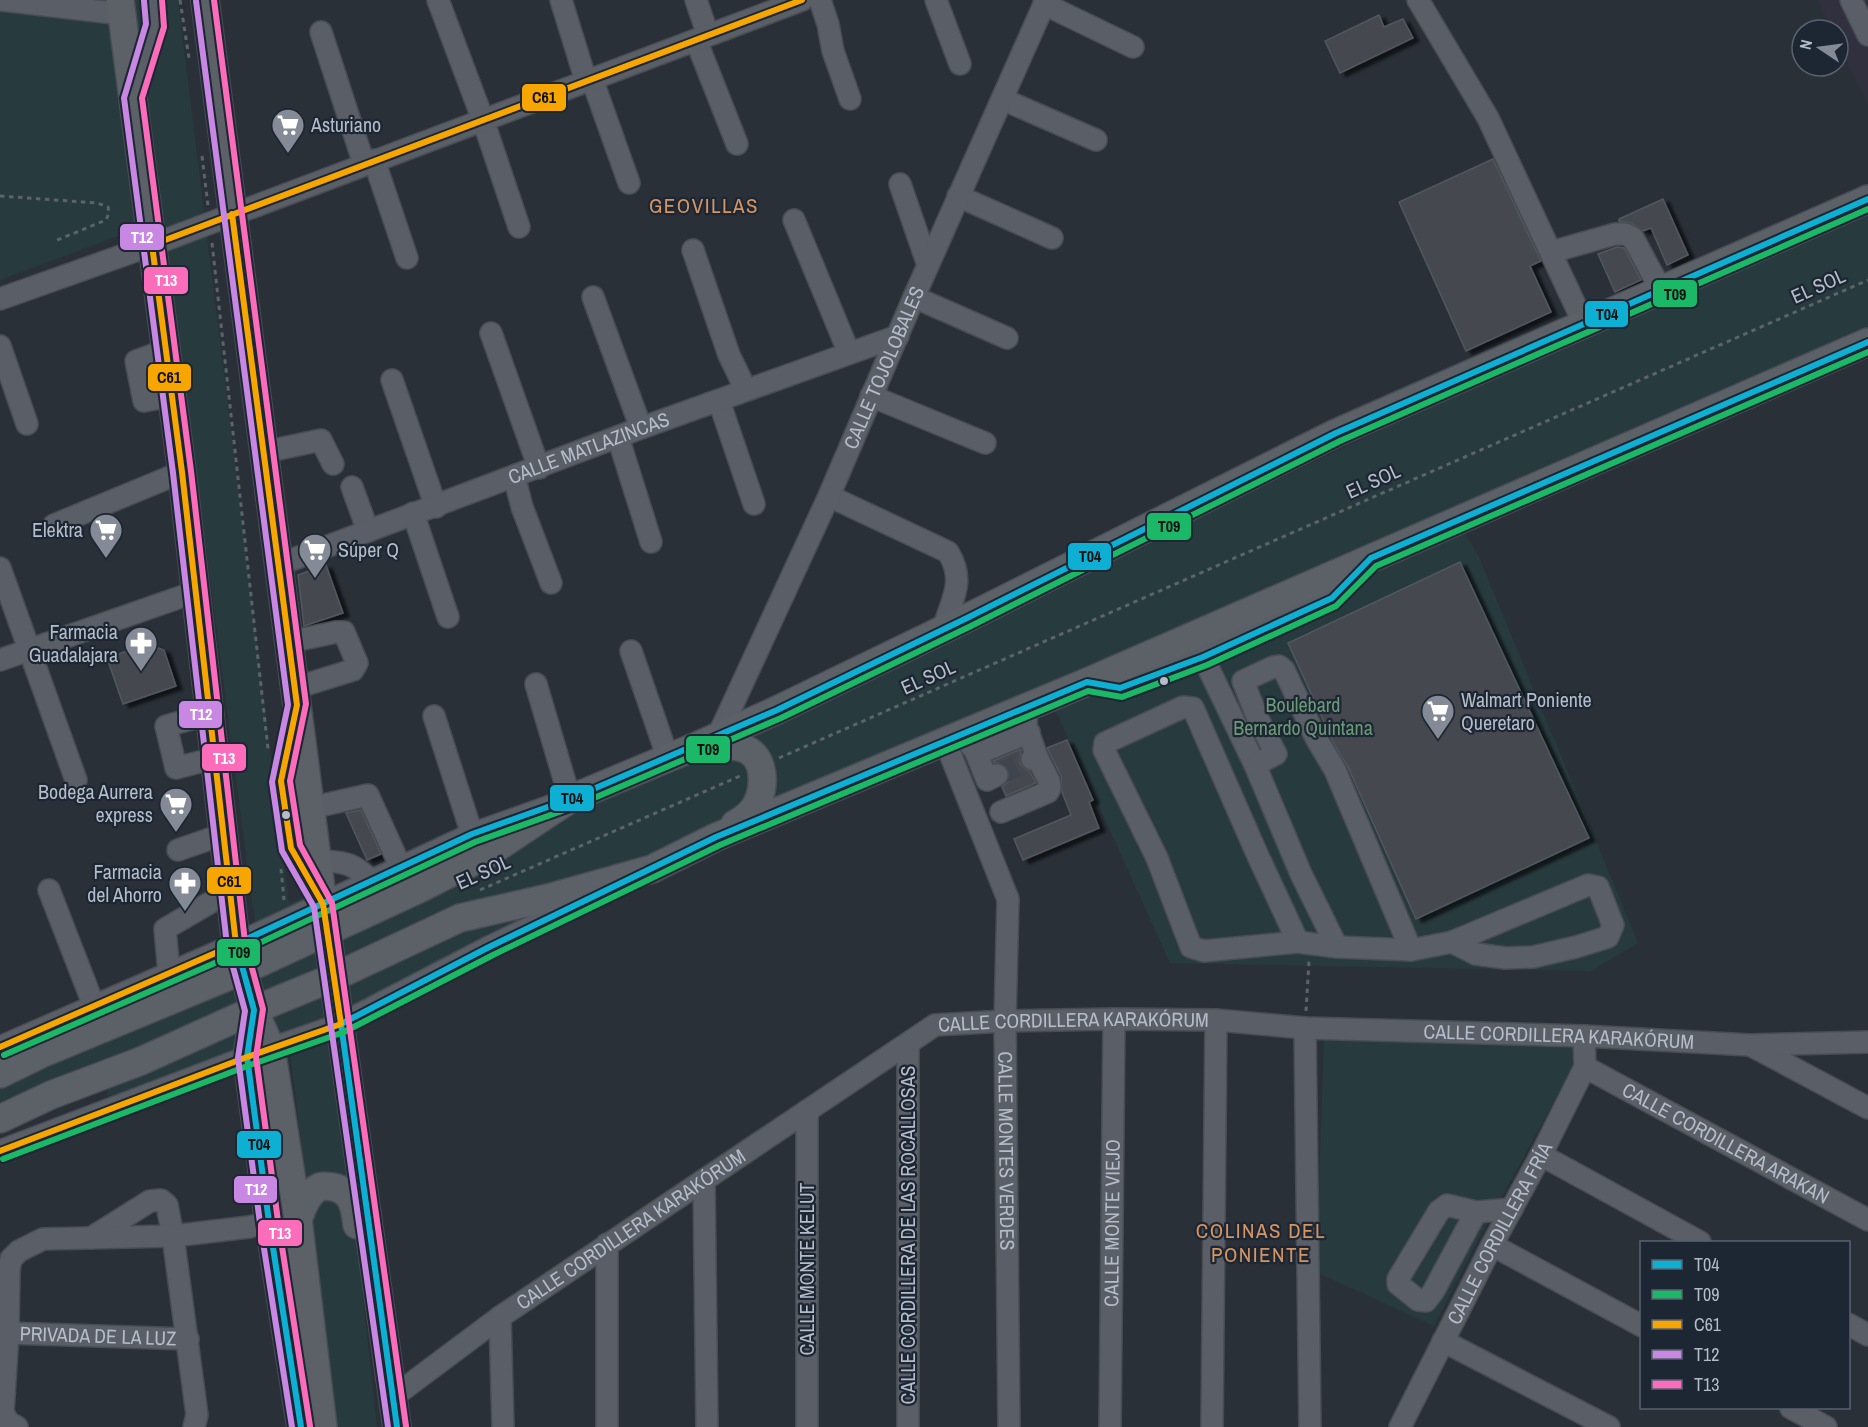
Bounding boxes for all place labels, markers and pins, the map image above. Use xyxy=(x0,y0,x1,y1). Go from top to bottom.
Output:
supermarket icon: Asturiano xyxy=(270,107,306,154)
place label: Asturiano xyxy=(310,111,381,138)
supermarket icon: Elektra xyxy=(88,512,124,559)
place label: Elektra xyxy=(32,516,83,543)
supermarket icon: Súper Q xyxy=(297,532,333,579)
place label: Súper Q xyxy=(338,536,399,563)
place label: Farmacia Guadalajara xyxy=(29,618,118,668)
pharmacy icon: Farmacia Guadalajara xyxy=(123,625,159,672)
unlabelled marker xyxy=(1158,675,1170,687)
place label: Walmart Poniente Queretaro xyxy=(1461,686,1592,736)
supermarket icon: Walmart Poniente Queretaro xyxy=(1420,693,1456,740)
place label: Bodega Aurrera express xyxy=(38,778,153,828)
supermarket icon: Bodega Aurrera express xyxy=(158,786,194,833)
unlabelled marker xyxy=(280,809,292,821)
place label: Farmacia del Ahorro xyxy=(87,858,162,908)
pharmacy icon: Farmacia del Ahorro xyxy=(167,865,203,912)

